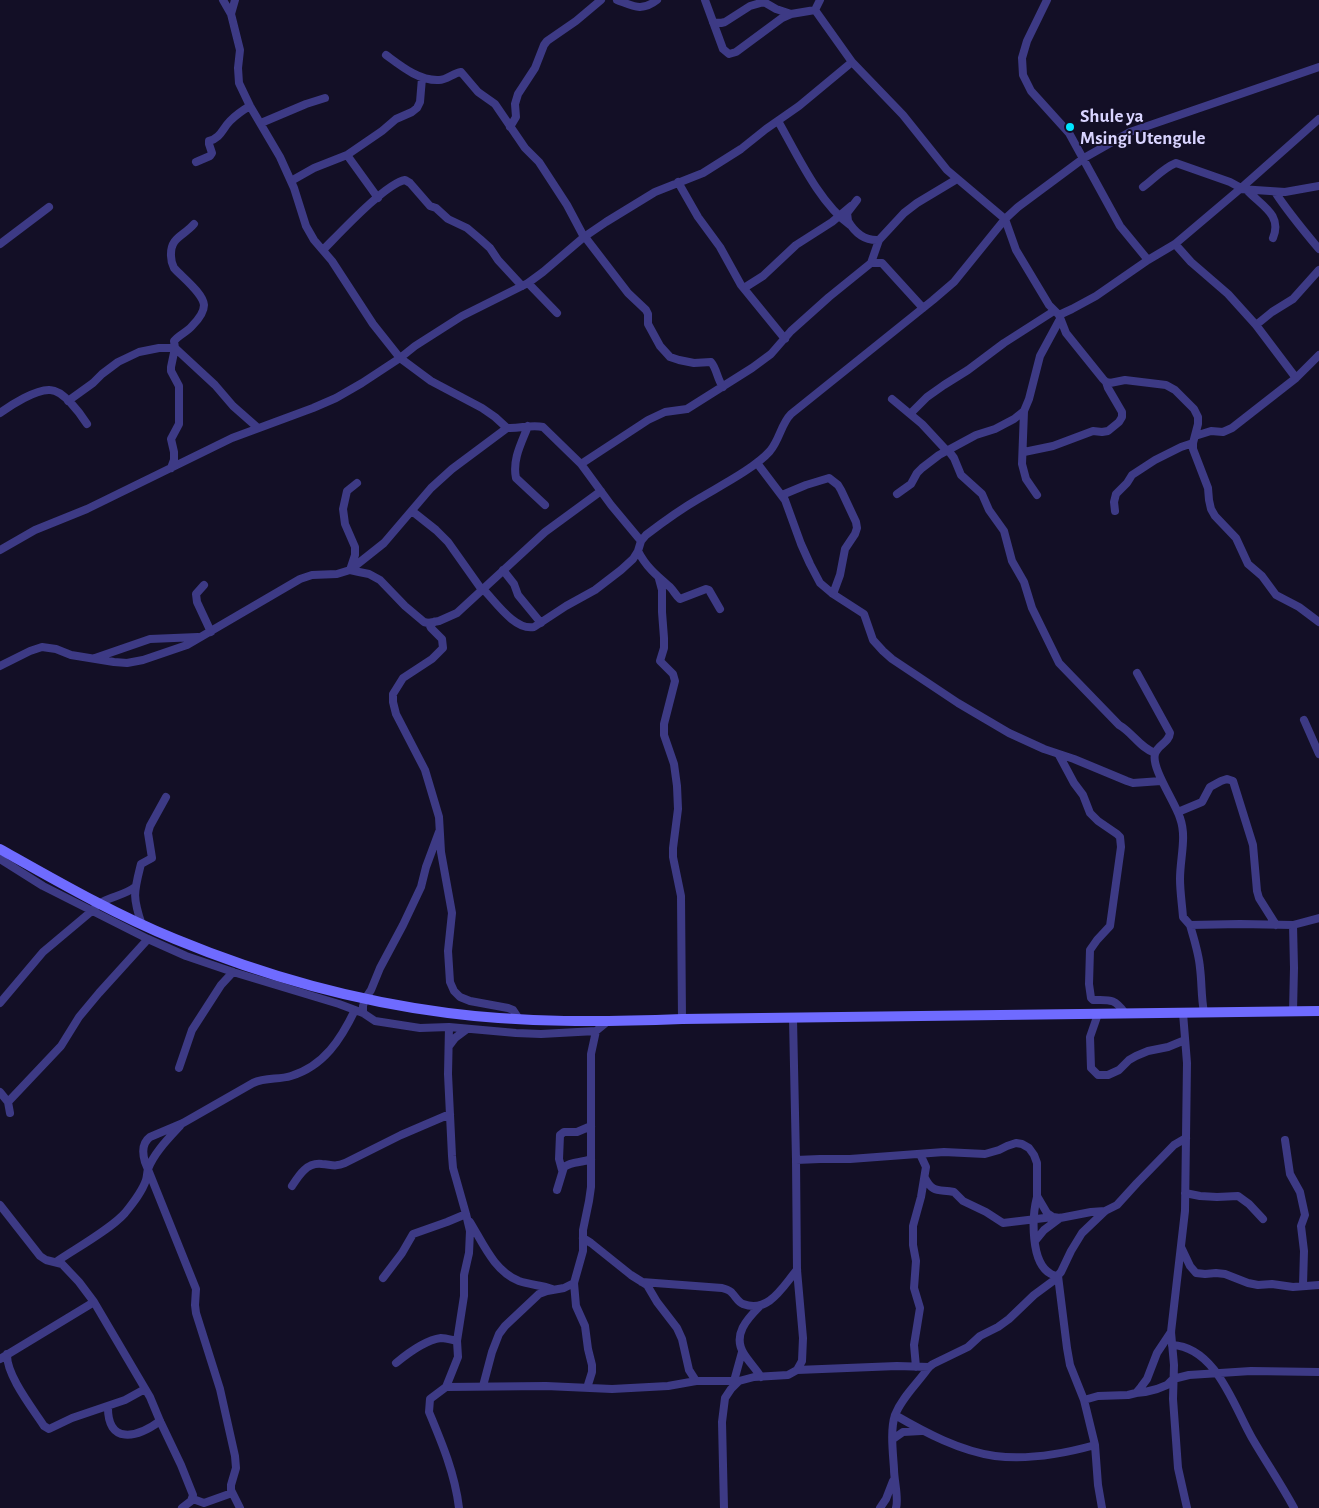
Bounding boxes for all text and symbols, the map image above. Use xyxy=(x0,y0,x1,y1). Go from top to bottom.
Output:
place label: Shule ya Msingi Utengule xyxy=(1080,105,1206,149)
marker: Shule ya Msingi Utengule xyxy=(1064,121,1076,133)

